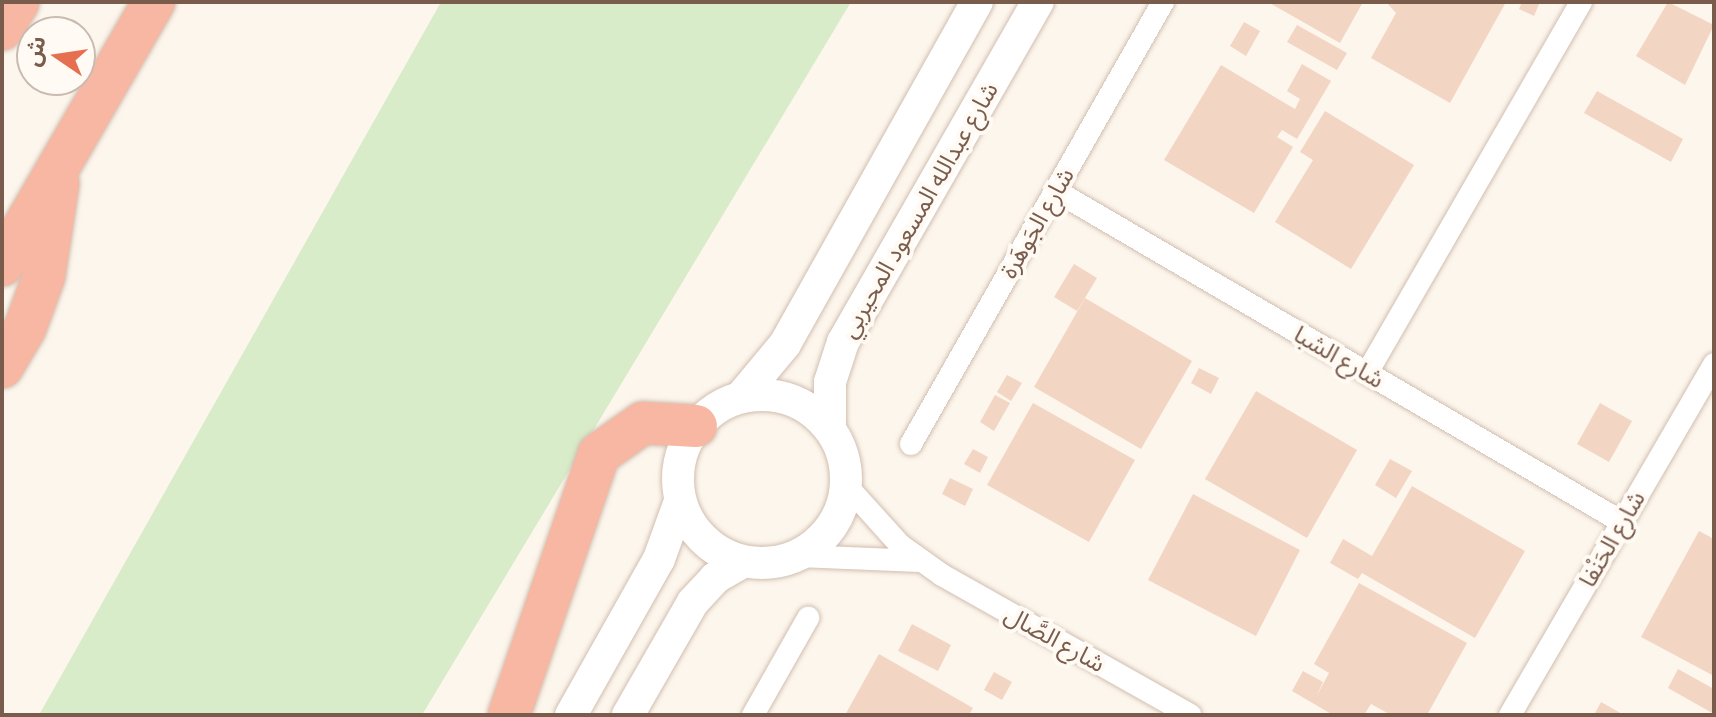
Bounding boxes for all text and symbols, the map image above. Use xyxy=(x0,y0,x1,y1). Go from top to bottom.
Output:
north arrow xyxy=(16,16,96,96)
text: ش xyxy=(18,33,52,69)
street label: شارع عبدالله المسعود المحيربي xyxy=(834,77,1004,343)
street label: شارع الجَوهَرة xyxy=(994,163,1080,283)
street label: شارع الشبا xyxy=(1289,320,1389,394)
street label: شارع الحَنْفا xyxy=(1573,486,1651,592)
street label: شارع الصَّال xyxy=(1000,600,1110,678)

